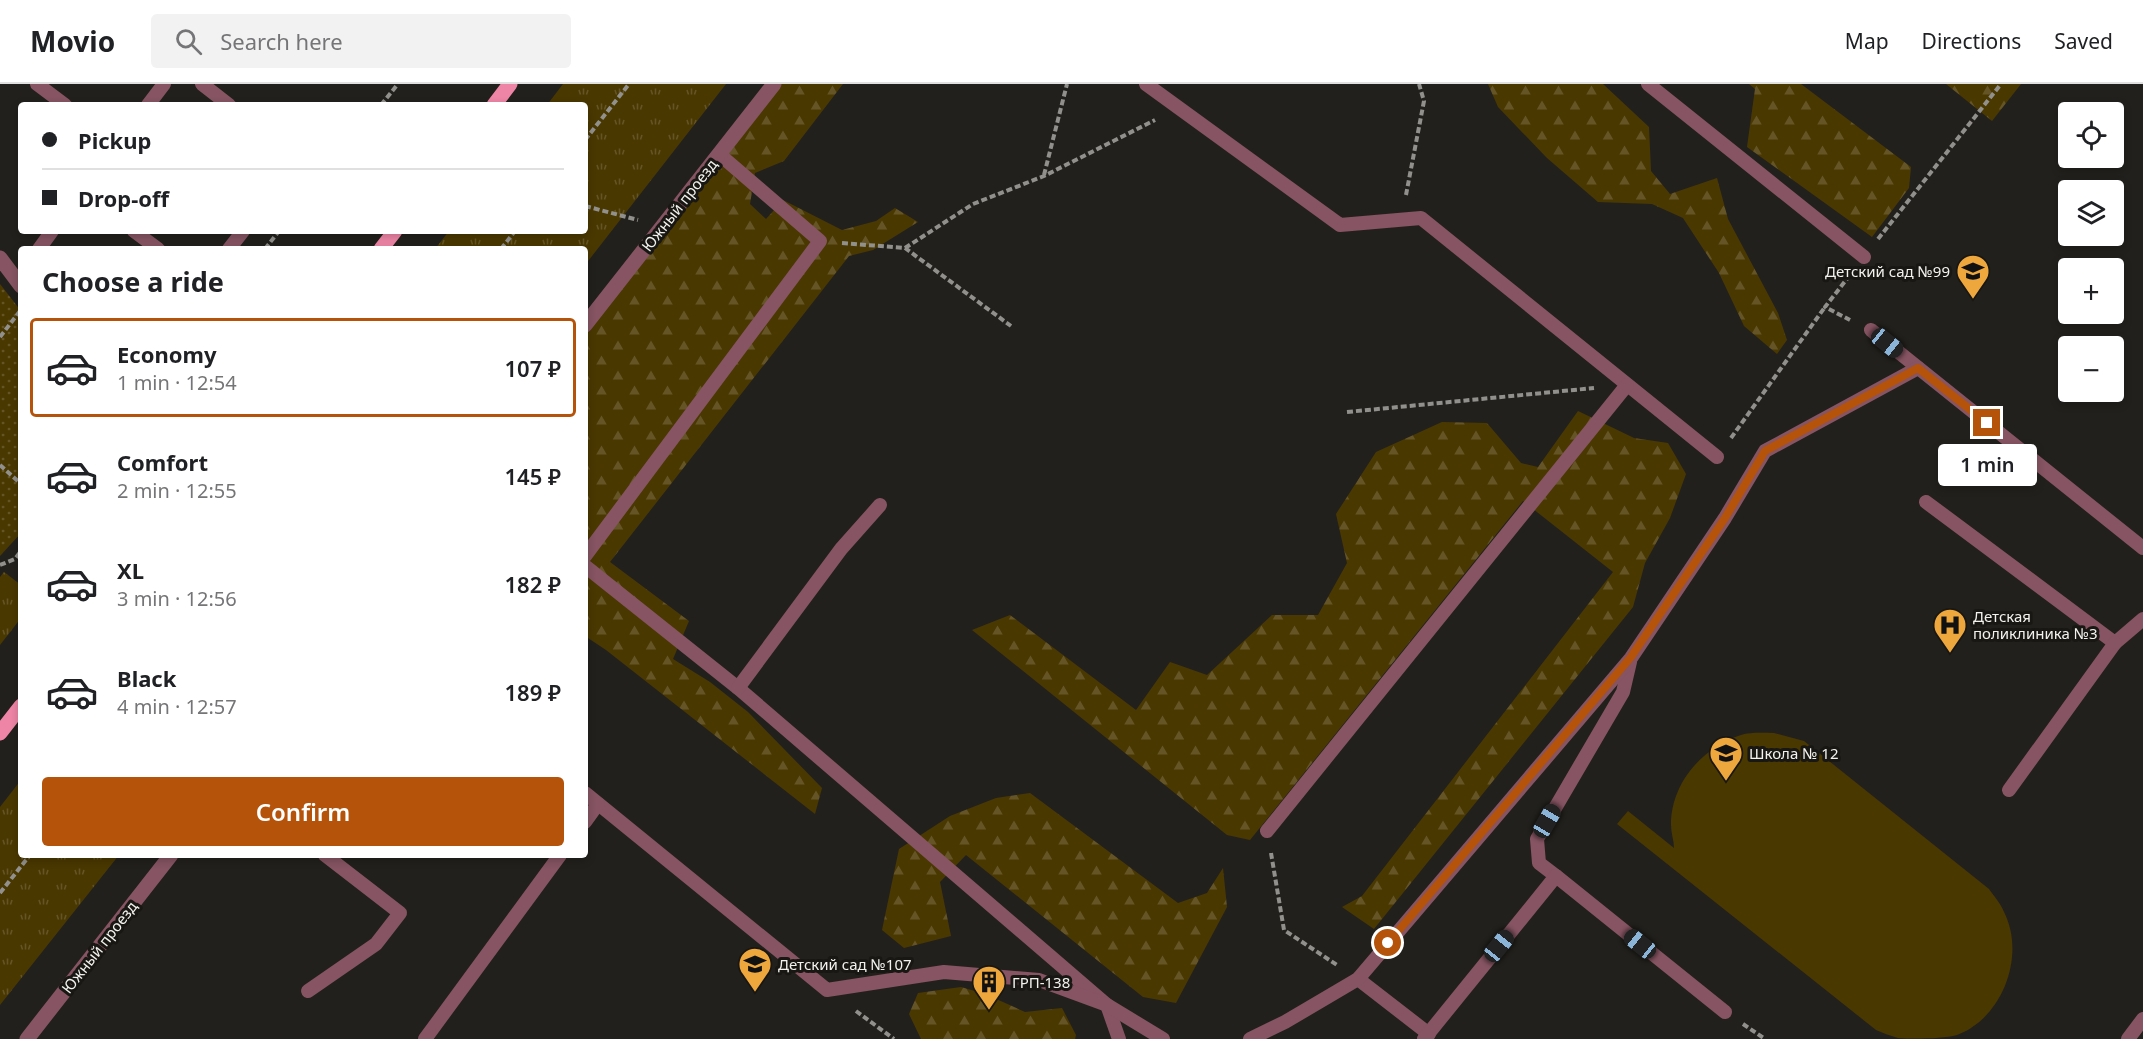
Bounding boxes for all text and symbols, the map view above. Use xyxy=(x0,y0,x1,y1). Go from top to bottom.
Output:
search box xyxy=(151,14,571,68)
text: Movio xyxy=(30,22,115,60)
icon: search xyxy=(172,25,205,58)
text: Search here xyxy=(220,26,343,56)
text: Map xyxy=(1845,27,1889,55)
text: Directions xyxy=(1922,27,2021,55)
text: Saved xyxy=(2054,27,2113,55)
map controls xyxy=(2058,102,2124,402)
button: locate xyxy=(2058,102,2124,168)
text: Pickup xyxy=(78,125,151,155)
street label: Южный проезд xyxy=(637,155,721,255)
button: layers xyxy=(2058,180,2124,246)
text: Drop-off xyxy=(78,183,169,213)
school or university icon: Детский сад №99 xyxy=(1955,253,1991,300)
button: + xyxy=(2058,258,2124,324)
place label: Детский сад №99 xyxy=(1825,261,1950,281)
text: Choose a ride xyxy=(42,263,224,300)
car xyxy=(1867,325,1907,361)
button: − xyxy=(2058,336,2124,402)
text: Economy xyxy=(117,339,216,369)
icon: car xyxy=(45,341,99,395)
text: 107 ₽ xyxy=(504,353,561,383)
text: 1 min · 12:54 xyxy=(117,369,237,396)
route end xyxy=(1973,409,2000,436)
callout: 1 min xyxy=(1938,444,2036,486)
text: Comfort xyxy=(117,447,208,477)
icon: car xyxy=(45,449,99,503)
text: 1 min xyxy=(1960,451,2015,478)
text: 145 ₽ xyxy=(504,461,561,491)
text: 2 min · 12:55 xyxy=(117,477,237,504)
text: XL xyxy=(117,555,144,585)
icon: car xyxy=(45,557,99,611)
text: 182 ₽ xyxy=(504,569,561,599)
text: 3 min · 12:56 xyxy=(117,585,237,612)
place label: Детская поликлиника №3 xyxy=(1973,606,2098,643)
hospital icon: Детская поликлиника №3 xyxy=(1932,607,1968,654)
text: Black xyxy=(117,663,176,693)
icon: car xyxy=(45,665,99,719)
text: 189 ₽ xyxy=(504,677,561,707)
text: 4 min · 12:57 xyxy=(117,693,237,720)
school or university icon: Школа № 12 xyxy=(1708,735,1744,782)
place label: Школа № 12 xyxy=(1749,743,1839,763)
button: Confirm xyxy=(42,777,564,846)
car xyxy=(1530,801,1564,841)
street label: Южный проезд xyxy=(57,897,141,997)
car xyxy=(1481,926,1517,966)
car xyxy=(1620,926,1660,962)
route start xyxy=(1374,929,1401,956)
school or university icon: Детский сад №107 xyxy=(737,946,773,993)
place label: Детский сад №107 xyxy=(778,954,912,974)
building icon: ГРП-138 xyxy=(971,964,1007,1011)
place label: ГРП-138 xyxy=(1012,972,1070,992)

